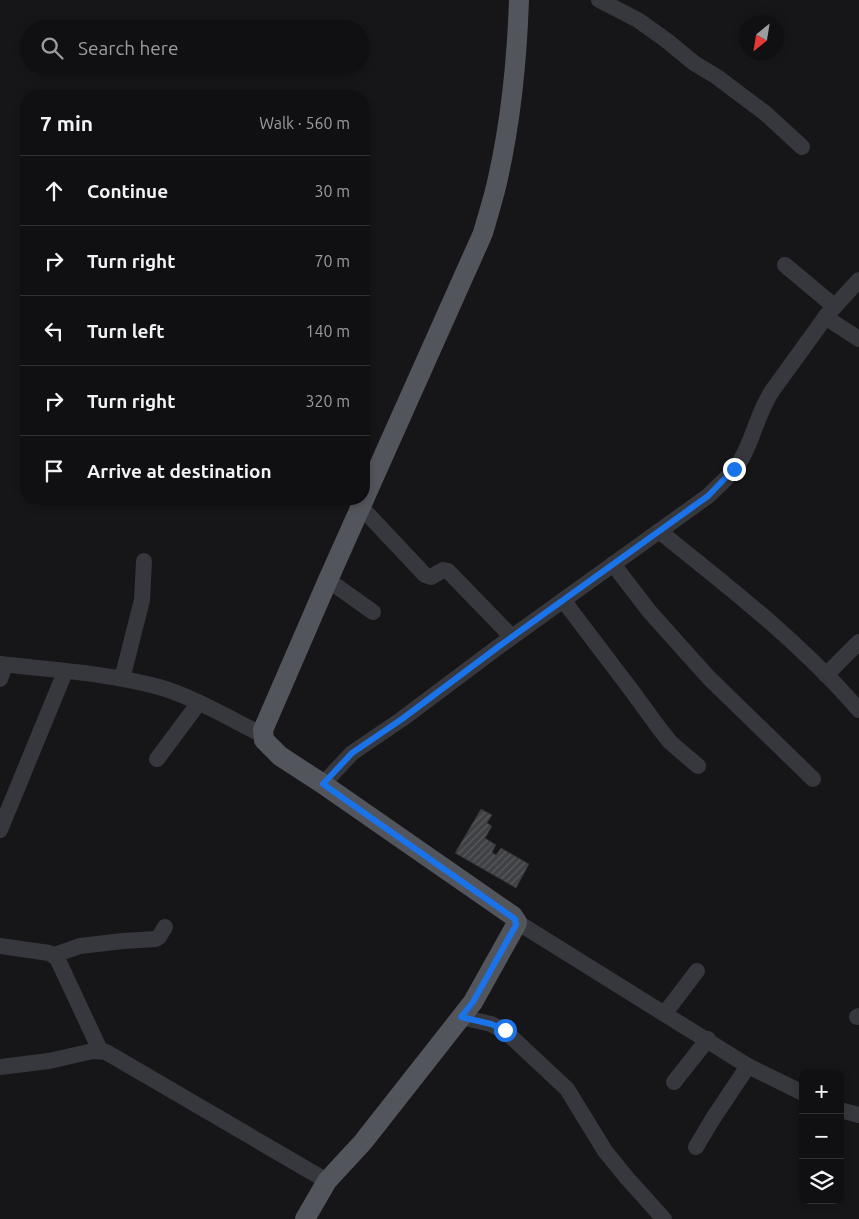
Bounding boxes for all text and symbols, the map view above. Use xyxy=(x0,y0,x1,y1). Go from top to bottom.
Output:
north arrow xyxy=(739,15,784,60)
search box xyxy=(20,20,370,75)
icon: search xyxy=(38,34,66,62)
text: Search here xyxy=(78,37,178,59)
text: 7 min xyxy=(40,111,93,135)
text: Walk · 560 m xyxy=(259,114,350,132)
icon: ahead xyxy=(40,177,68,205)
text: Continue xyxy=(87,180,168,202)
text: 30 m xyxy=(314,182,350,200)
icon: right xyxy=(40,247,68,275)
text: Turn right xyxy=(87,250,175,272)
text: 70 m xyxy=(314,252,350,270)
icon: left xyxy=(40,317,68,345)
text: Turn left xyxy=(87,320,165,342)
text: 140 m xyxy=(305,322,350,340)
icon: right xyxy=(40,387,68,415)
text: Turn right xyxy=(87,390,175,412)
text: 320 m xyxy=(305,392,350,410)
icon: arrive xyxy=(40,457,68,485)
route end xyxy=(723,458,746,481)
text: Arrive at destination xyxy=(87,460,272,482)
route start xyxy=(494,1019,517,1042)
map controls xyxy=(799,1069,844,1204)
button: + xyxy=(799,1069,844,1114)
button: − xyxy=(799,1114,844,1159)
button: layers xyxy=(799,1159,844,1204)

